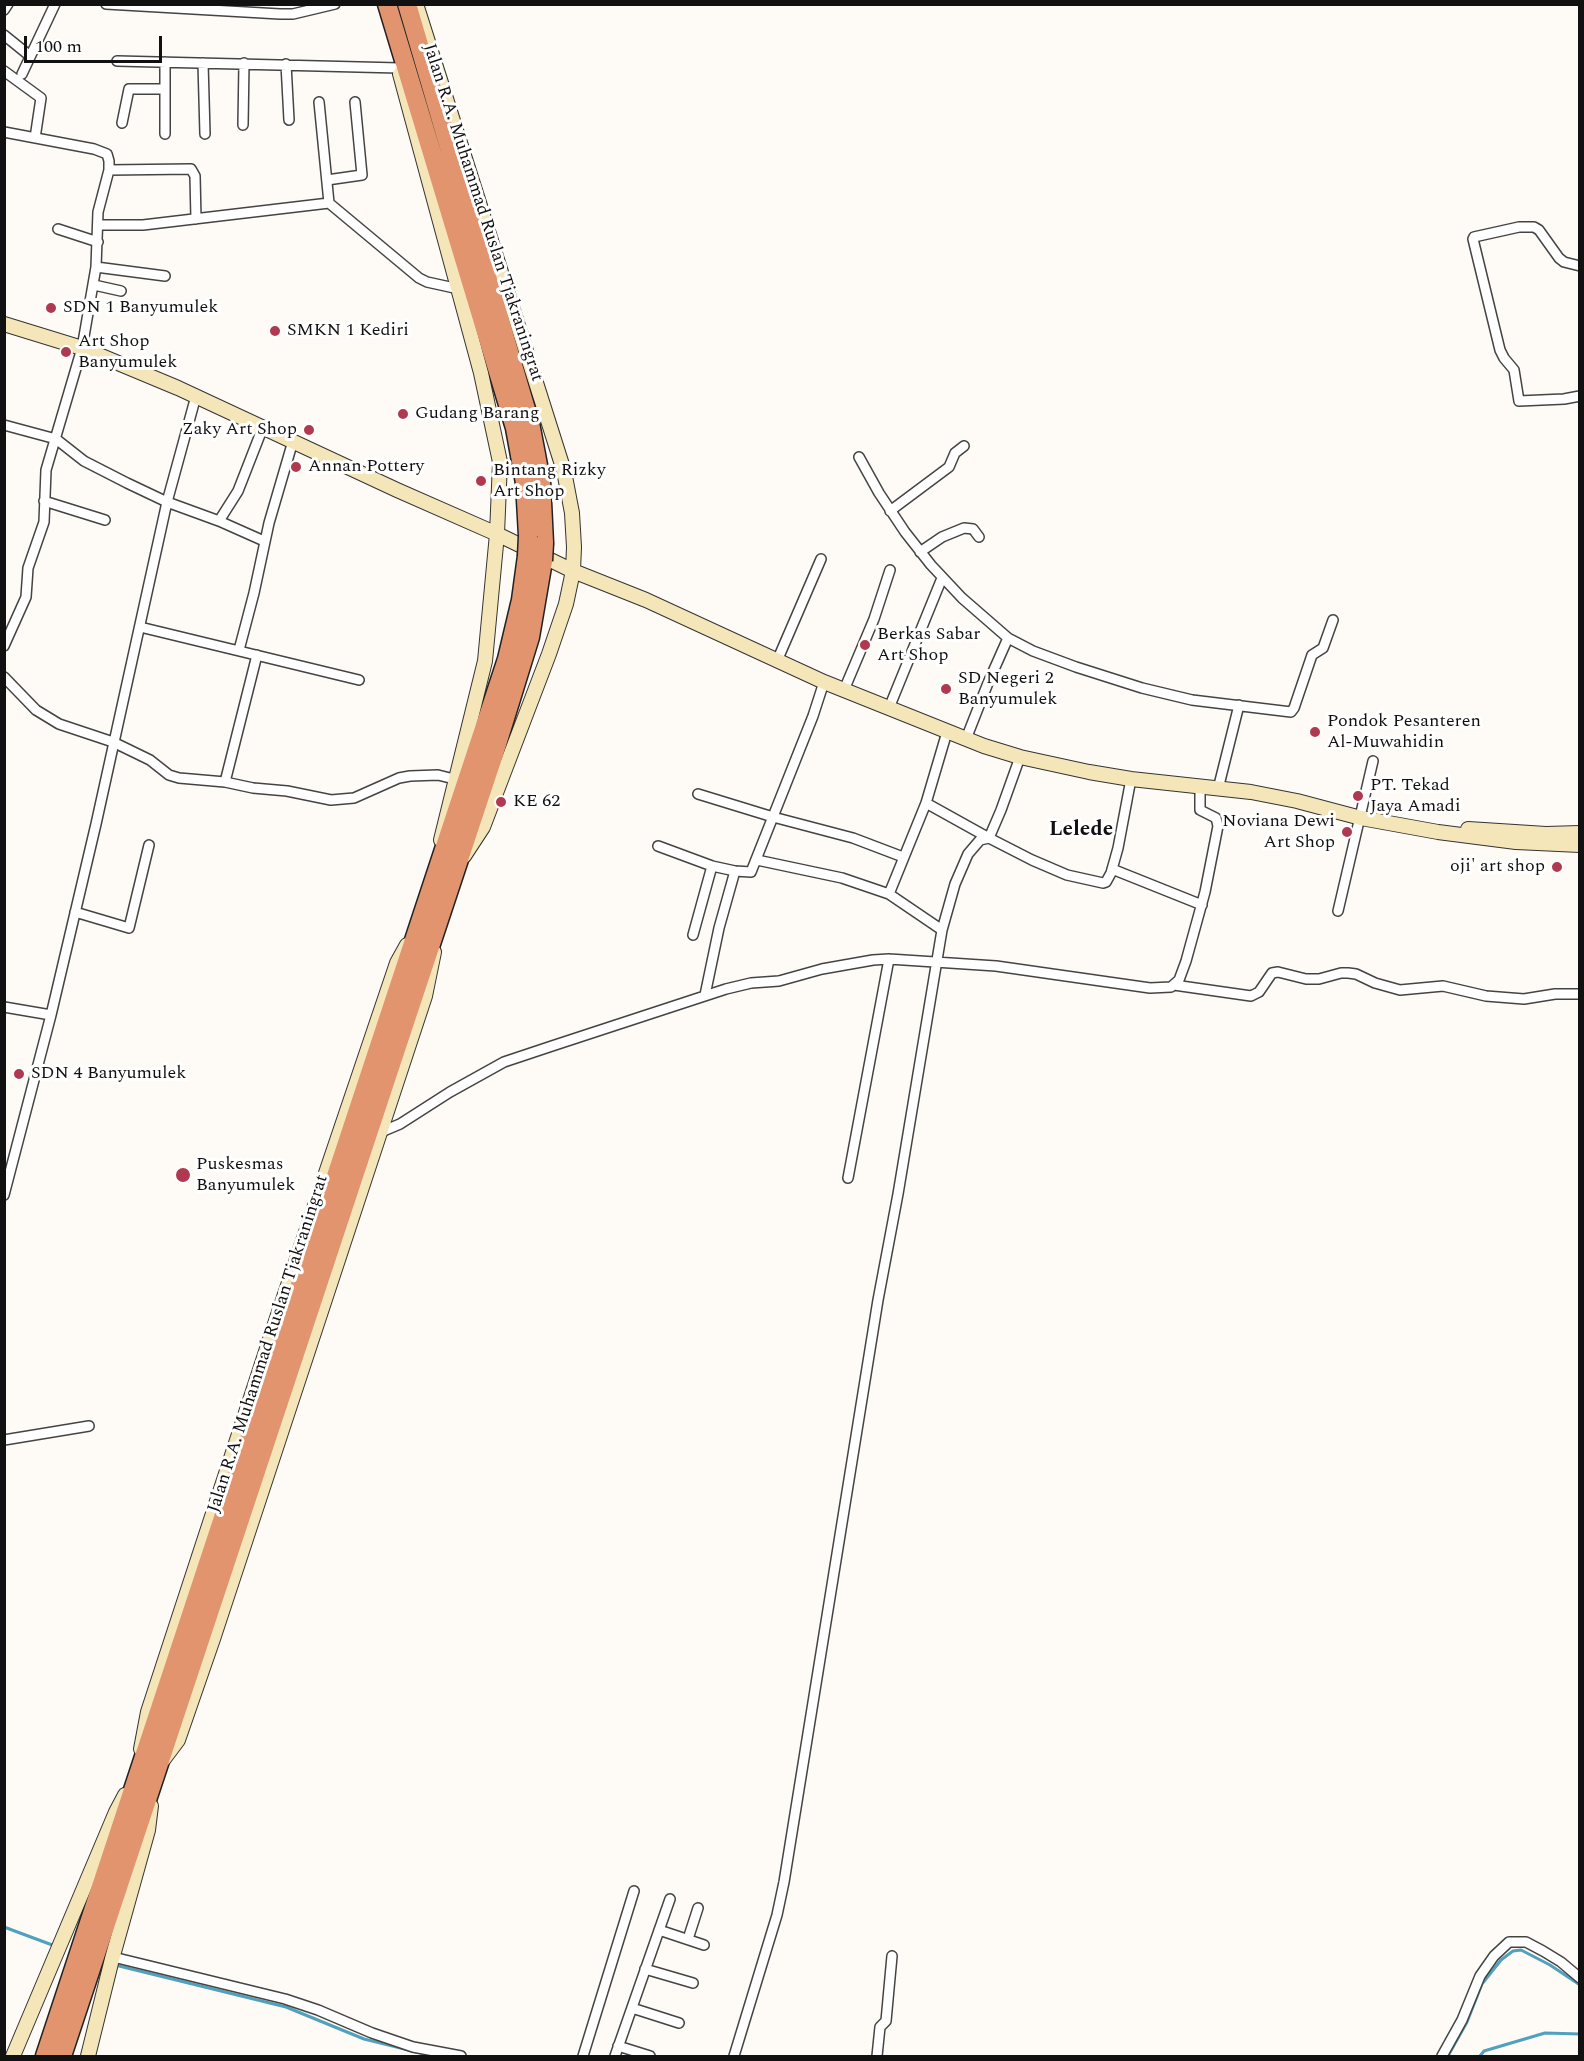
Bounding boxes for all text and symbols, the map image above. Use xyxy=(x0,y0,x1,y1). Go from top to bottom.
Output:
scale bar xyxy=(27,24,165,62)
text: 100 m xyxy=(35,33,82,60)
street label: Jalan R.A. Muhammad Ruslan Tjakraningrat xyxy=(417,41,547,385)
place label: SDN 1 Banyumulek xyxy=(63,297,218,319)
marker: SDN 1 Banyumulek xyxy=(44,301,58,315)
place label: SMKN 1 Kediri xyxy=(287,320,409,342)
marker: SMKN 1 Kediri xyxy=(268,324,282,338)
place label: Art Shop Banyumulek xyxy=(78,331,177,374)
marker: Art Shop Banyumulek xyxy=(59,345,73,359)
place label: Gudang Barang xyxy=(415,403,539,425)
marker: Gudang Barang xyxy=(396,407,410,421)
place label: Zaky Art Shop xyxy=(182,419,297,441)
marker: Zaky Art Shop xyxy=(302,423,316,437)
place label: Annan Pottery xyxy=(308,456,424,478)
marker: Annan Pottery xyxy=(289,460,303,474)
place label: Bintang Rizky Art Shop xyxy=(493,460,606,502)
marker: Bintang Rizky Art Shop xyxy=(474,474,488,488)
place label: Berkas Sabar Art Shop xyxy=(877,624,980,666)
marker: Berkas Sabar Art Shop xyxy=(858,638,872,652)
place label: SD Negeri 2 Banyumulek xyxy=(958,668,1057,710)
marker: SD Negeri 2 Banyumulek xyxy=(939,682,953,696)
place label: Pondok Pesanteren Al-Muwahidin xyxy=(1327,711,1481,754)
marker: Pondok Pesanteren Al-Muwahidin xyxy=(1308,725,1322,739)
place label: PT. Tekad Jaya Amadi xyxy=(1370,775,1461,818)
marker: PT. Tekad Jaya Amadi xyxy=(1351,789,1365,803)
place label: KE 62 xyxy=(513,791,560,813)
marker: KE 62 xyxy=(494,795,508,809)
place label: Noviana Dewi Art Shop xyxy=(1222,811,1335,854)
district label: Lelede xyxy=(1049,818,1113,844)
marker: Noviana Dewi Art Shop xyxy=(1340,825,1354,839)
place label: oji' art shop xyxy=(1450,856,1545,878)
marker: oji' art shop xyxy=(1550,860,1564,874)
place label: SDN 4 Banyumulek xyxy=(31,1063,186,1085)
marker: SDN 4 Banyumulek xyxy=(12,1067,26,1081)
place label: Puskesmas Banyumulek xyxy=(196,1154,295,1196)
marker: Puskesmas Banyumulek xyxy=(174,1166,192,1184)
street label: Jalan R.A. Muhammad Ruslan Tjakraningrat xyxy=(204,1172,334,1516)

